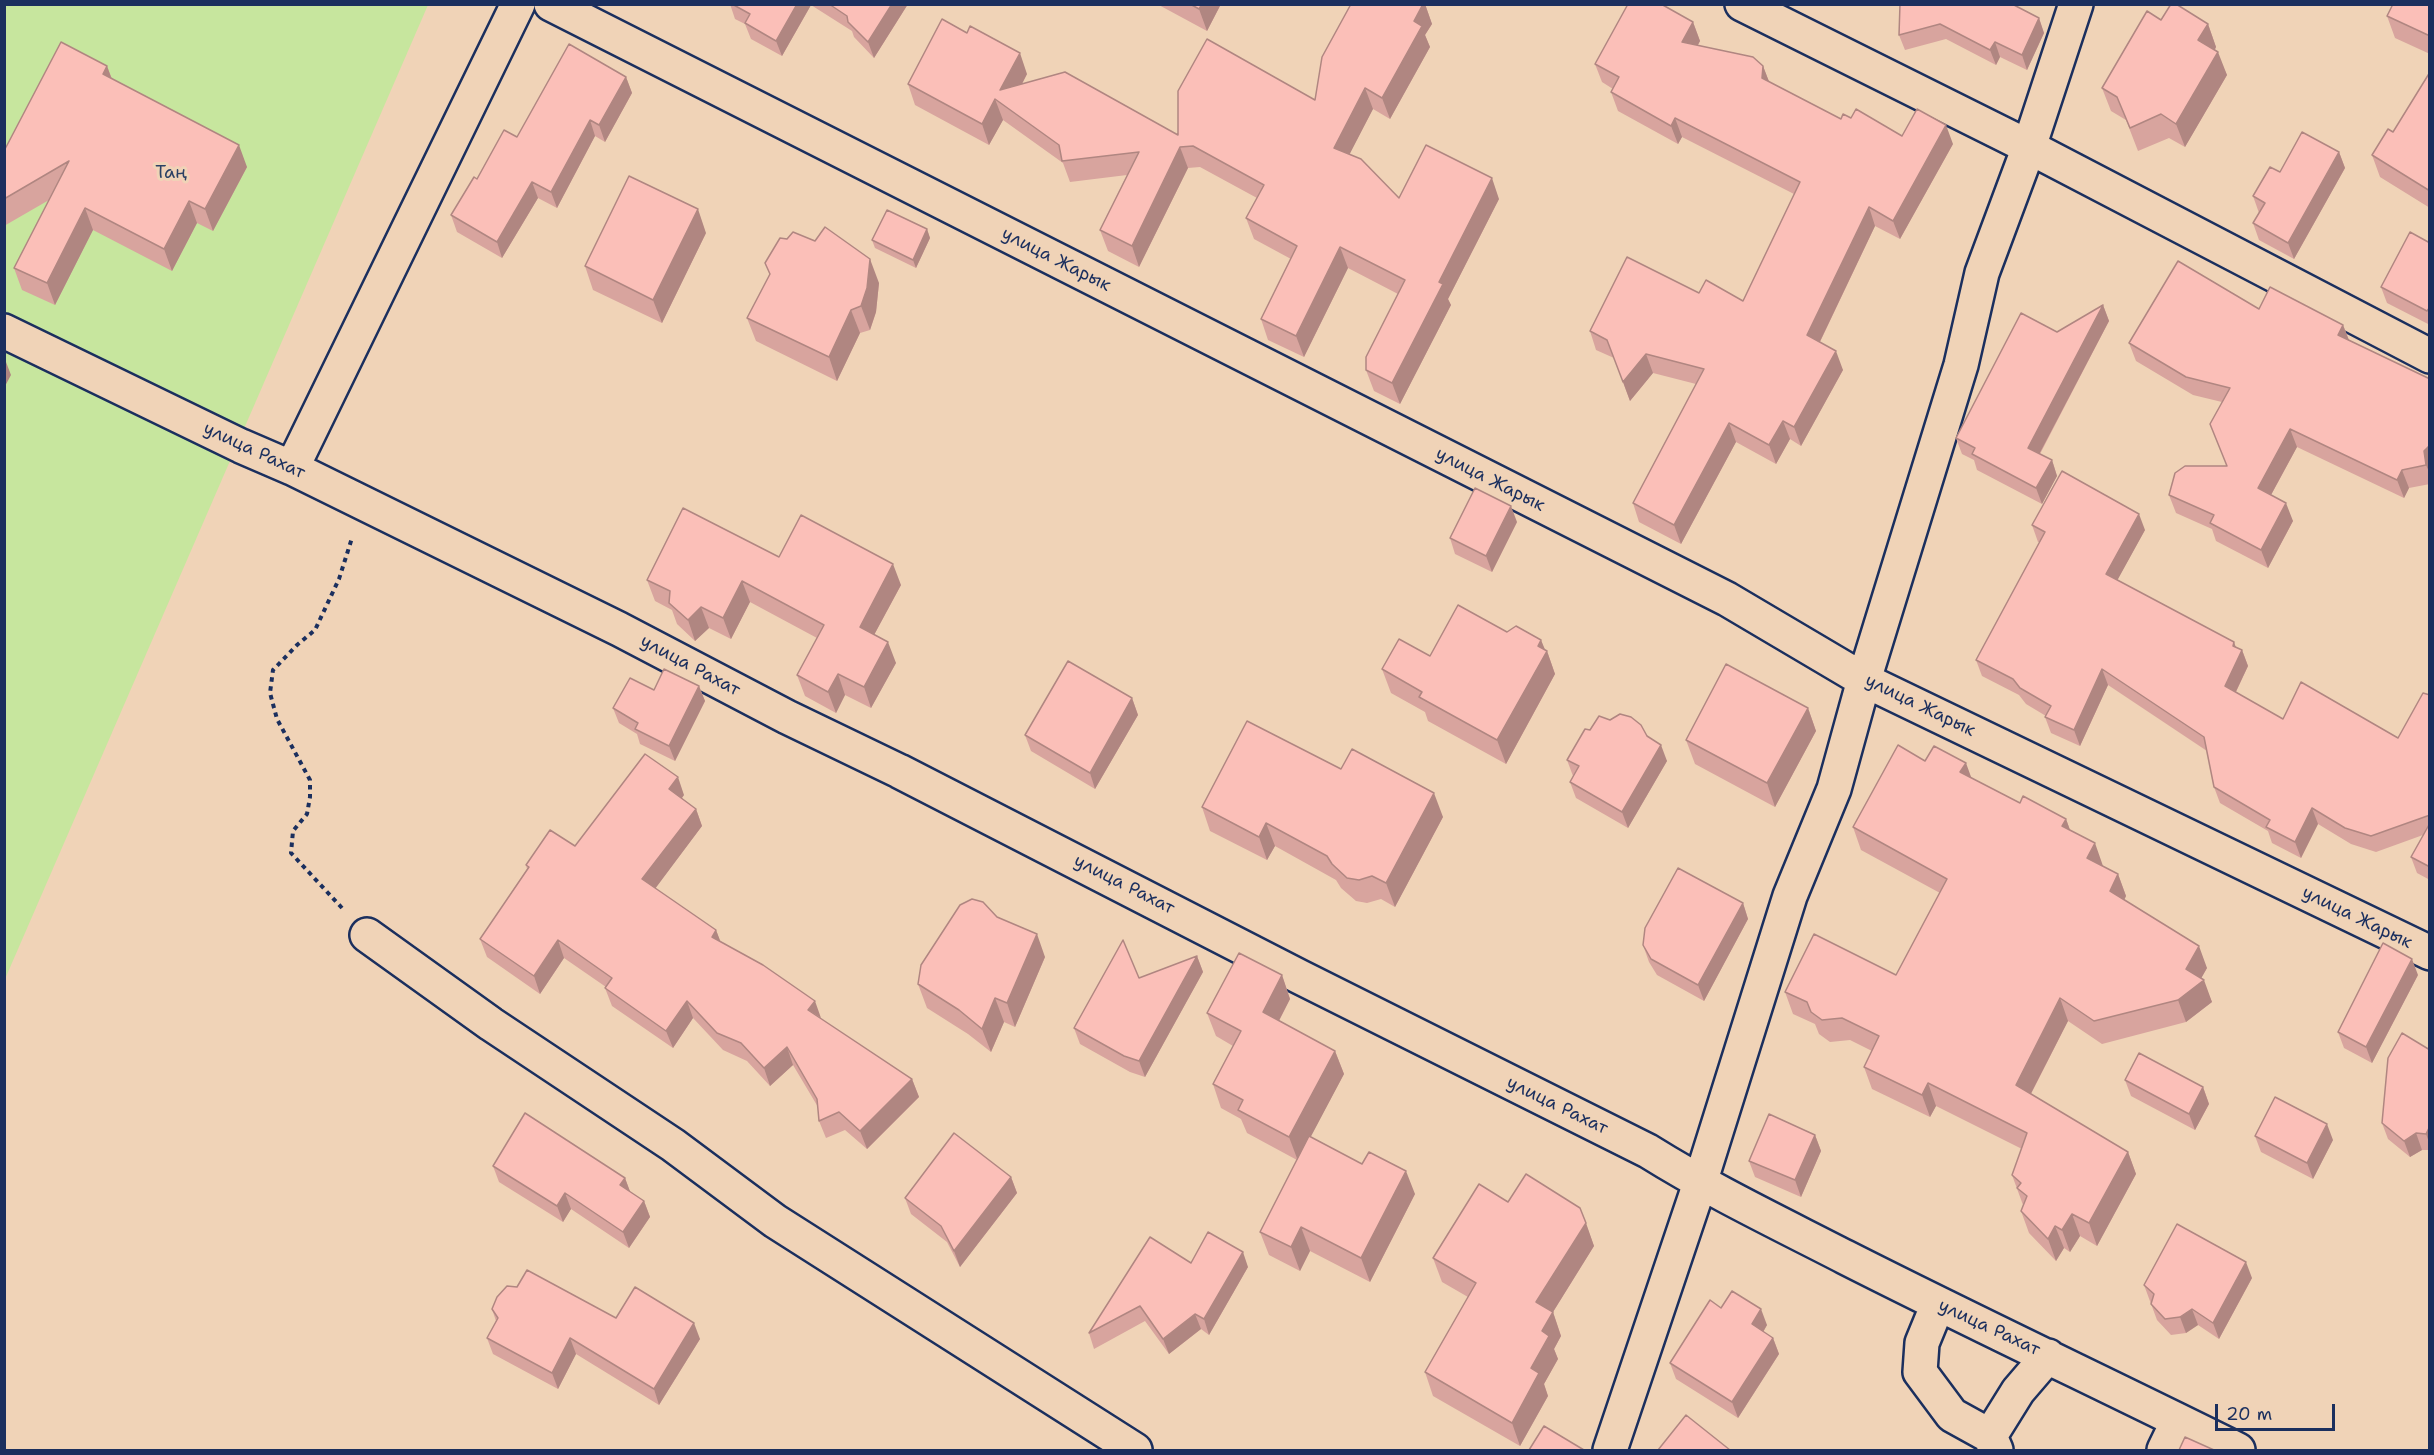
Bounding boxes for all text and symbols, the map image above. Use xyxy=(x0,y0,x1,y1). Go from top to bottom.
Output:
park label: Таң xyxy=(155,162,187,184)
street label: улица Жарык xyxy=(998,223,1114,297)
street label: улица Рахат xyxy=(200,418,308,484)
street label: улица Жарык xyxy=(1432,443,1548,517)
street label: улица Рахат xyxy=(636,631,744,701)
street label: улица Жарык xyxy=(1861,670,1979,742)
street label: улица Рахат xyxy=(1070,850,1178,920)
street label: улица Жарык xyxy=(2298,882,2416,954)
street label: улица Рахат xyxy=(1503,1072,1611,1140)
street label: улица Рахат xyxy=(1935,1295,2043,1361)
scale bar xyxy=(2218,1392,2338,1430)
text: 20 m xyxy=(2226,1402,2272,1426)

